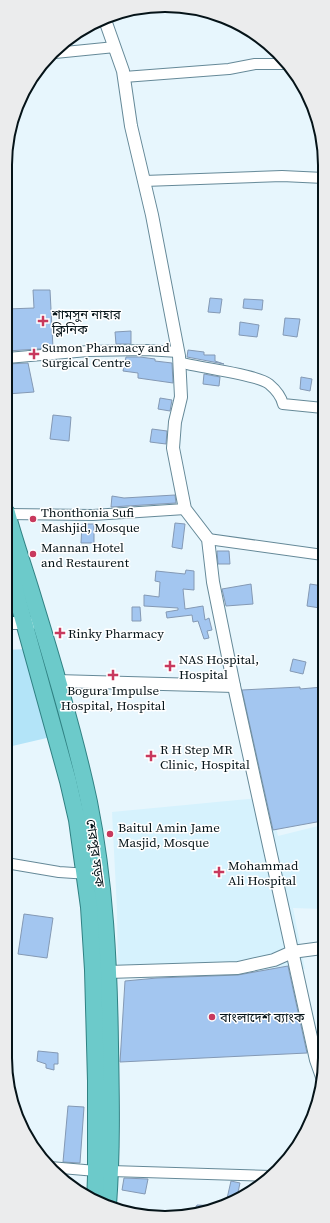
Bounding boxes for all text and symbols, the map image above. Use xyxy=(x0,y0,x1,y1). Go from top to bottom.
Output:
place label: শামসুন নাহার ক্লিনিক xyxy=(51,306,121,338)
marker: শামসুন নাহার ক্লিনিক xyxy=(37,315,49,327)
place label: Sumon Pharmacy and Surgical Centre xyxy=(42,339,170,371)
marker: Sumon Pharmacy and Surgical Centre xyxy=(29,349,39,359)
place label: Thonthonia Sufi Mashjid, Mosque xyxy=(41,504,140,536)
marker: Thonthonia Sufi Mashjid, Mosque xyxy=(28,514,38,524)
place label: Mannan Hotel and Restaurent xyxy=(41,539,130,571)
marker: Mannan Hotel and Restaurent xyxy=(28,549,38,559)
place label: Rinky Pharmacy xyxy=(68,625,164,642)
marker: Rinky Pharmacy xyxy=(55,628,65,638)
place label: NAS Hospital, Hospital xyxy=(179,651,259,683)
marker: NAS Hospital, Hospital xyxy=(164,660,176,672)
marker: Bogura Impulse Hospital, Hospital xyxy=(107,669,119,681)
place label: Bogura Impulse Hospital, Hospital xyxy=(61,682,165,714)
place label: R H Step MR Clinic, Hospital xyxy=(160,741,250,773)
marker: R H Step MR Clinic, Hospital xyxy=(145,750,157,762)
street label: শেরপুর সড়ক xyxy=(82,818,109,889)
place label: Baitul Amin Jame Masjid, Mosque xyxy=(118,819,220,851)
marker: Baitul Amin Jame Masjid, Mosque xyxy=(105,829,115,839)
place label: Mohammad Ali Hospital xyxy=(228,857,299,889)
marker: Mohammad Ali Hospital xyxy=(213,866,225,878)
place label: বাংলাদেশ ব্যাংক xyxy=(219,1009,305,1026)
marker: বাংলাদেশ ব্যাংক xyxy=(207,1012,217,1022)

